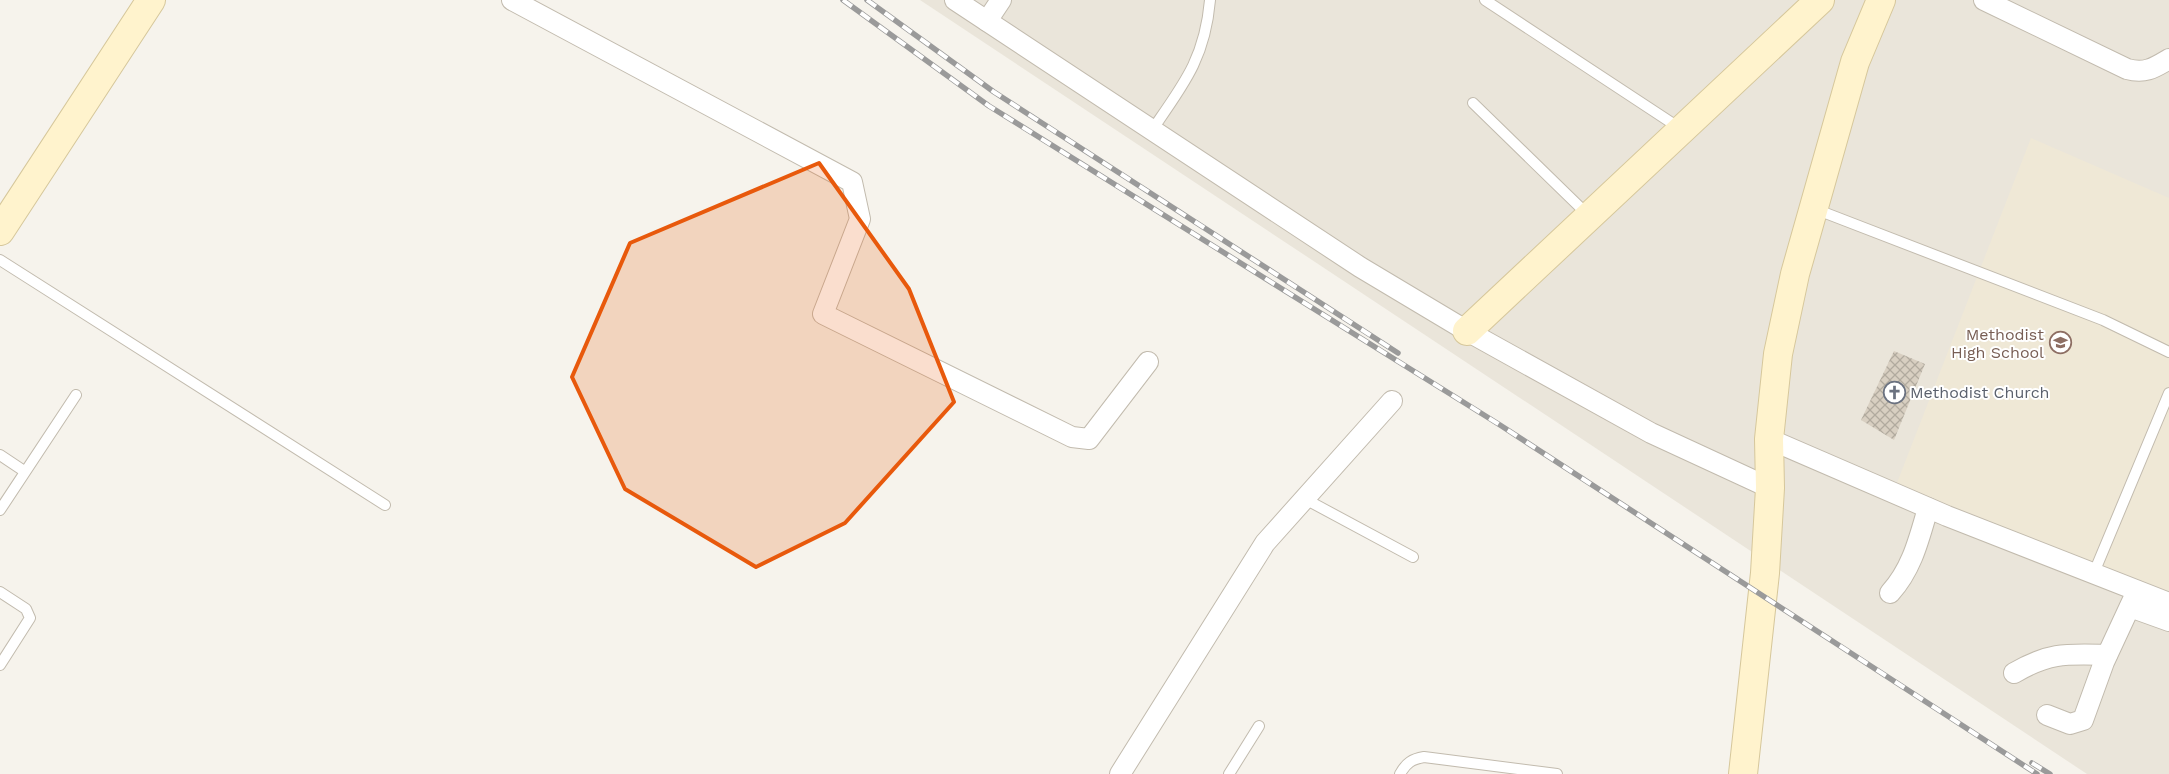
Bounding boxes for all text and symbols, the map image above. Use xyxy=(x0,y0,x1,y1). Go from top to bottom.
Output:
place label: Methodist High School xyxy=(1951,325,2044,362)
school or university icon: Methodist High School xyxy=(2048,331,2072,355)
church icon: Methodist Church xyxy=(1882,380,1906,404)
place label: Methodist Church xyxy=(1910,383,2050,402)

